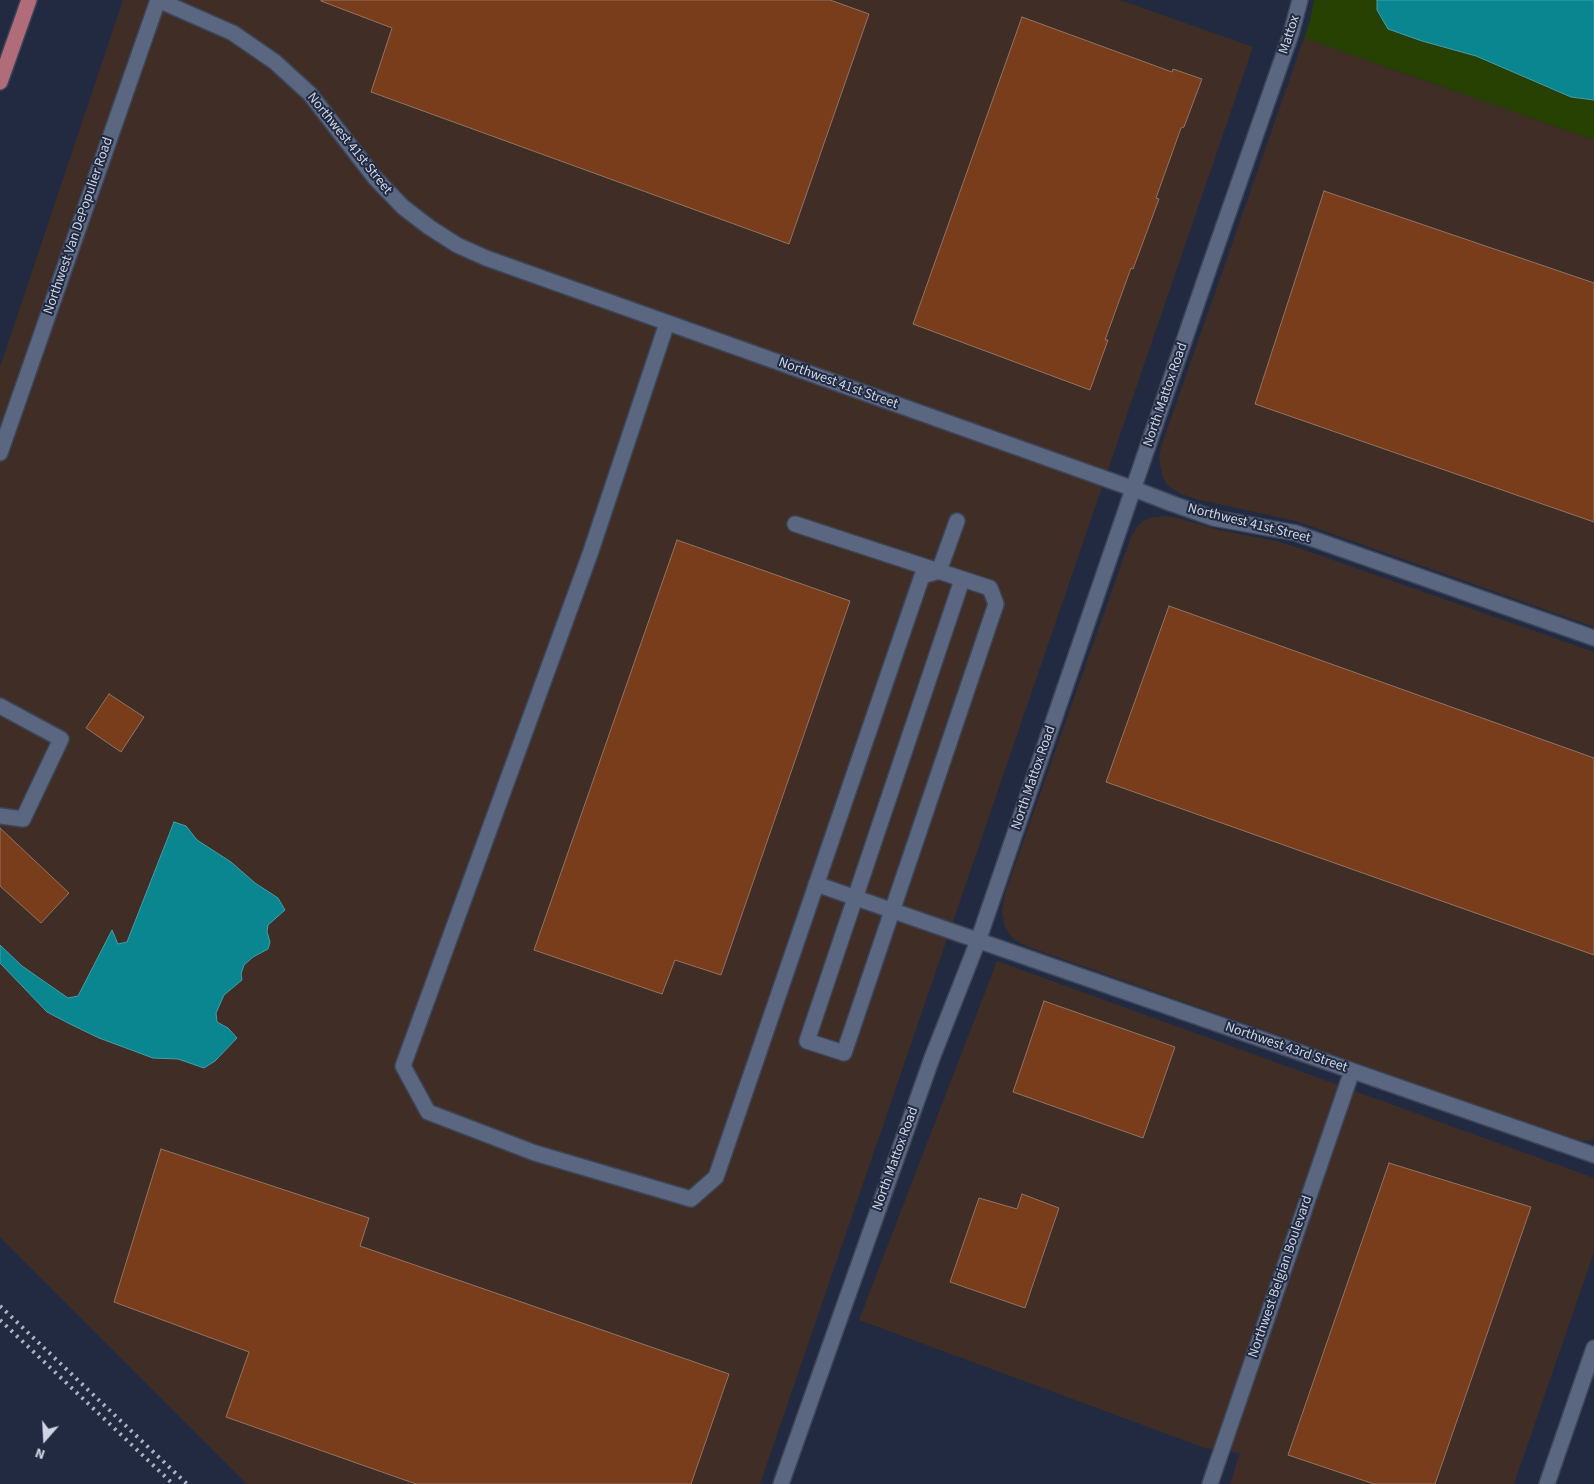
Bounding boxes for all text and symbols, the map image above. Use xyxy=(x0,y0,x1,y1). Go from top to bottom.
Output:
street label: Mattox xyxy=(1276,14,1304,56)
street label: Northwest 41st Street xyxy=(303,90,395,198)
street label: Northwest Van DePopulier Road xyxy=(41,135,117,317)
street label: North Mattox Road xyxy=(1140,341,1192,449)
street label: Northwest 41st Street xyxy=(776,355,900,413)
street label: Northwest 41st Street xyxy=(1186,501,1312,547)
street label: North Mattox Road xyxy=(1008,724,1060,832)
street label: Northwest 43rd Street xyxy=(1223,1019,1349,1077)
street label: North Mattox Road xyxy=(869,1105,923,1213)
street label: Northwest Belgian Boulevard xyxy=(1245,1194,1317,1360)
north arrow xyxy=(20,1414,70,1464)
text: N xyxy=(32,1442,48,1464)

